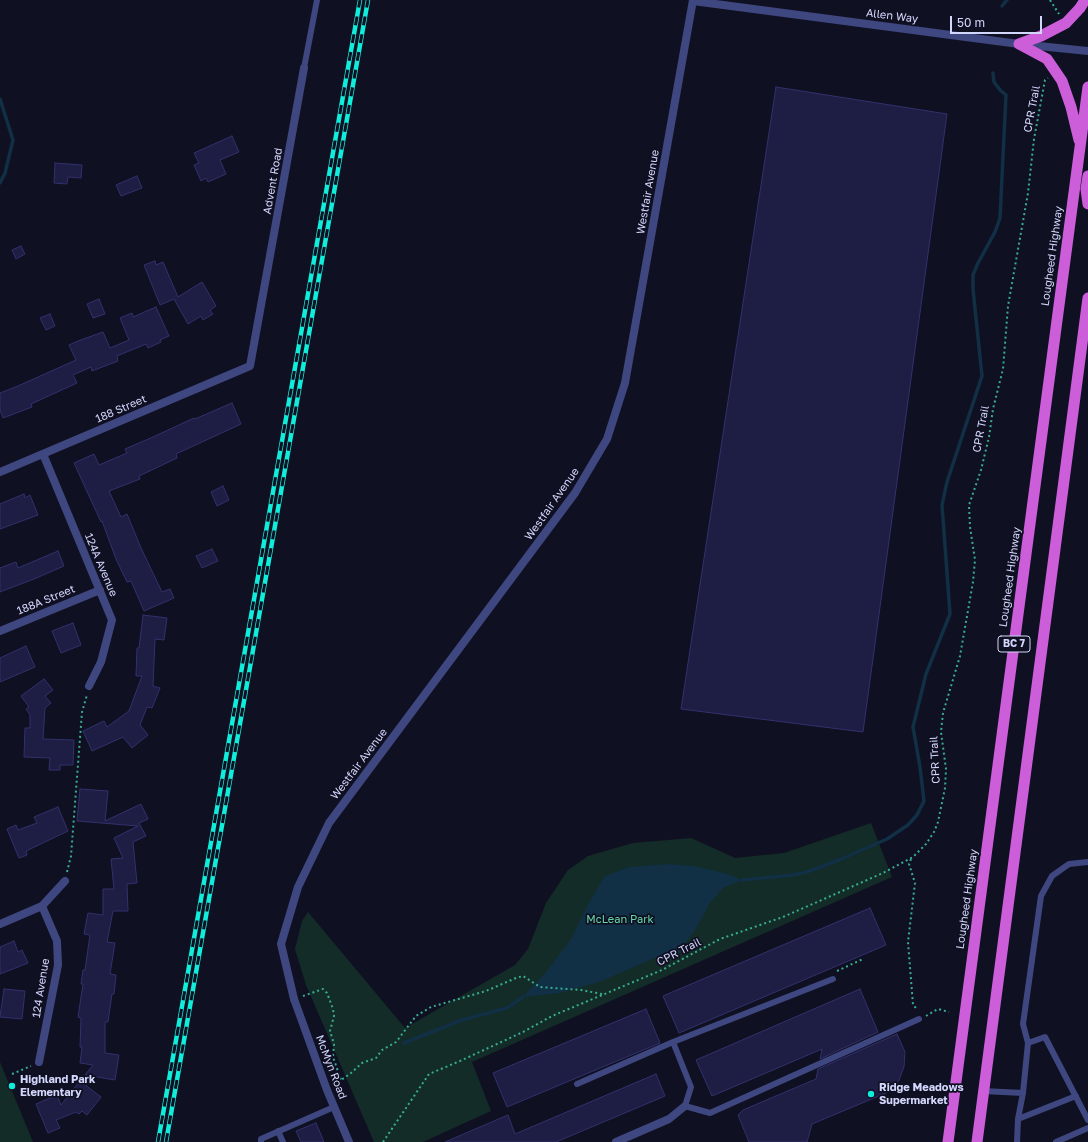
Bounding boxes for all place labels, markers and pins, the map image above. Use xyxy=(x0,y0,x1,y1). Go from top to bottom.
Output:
place label: Highland Park Elementary xyxy=(20,1073,95,1099)
marker: Highland Park Elementary xyxy=(7,1081,17,1091)
place label: Ridge Meadows Supermarket xyxy=(879,1081,964,1107)
marker: Ridge Meadows Supermarket xyxy=(866,1089,876,1099)

